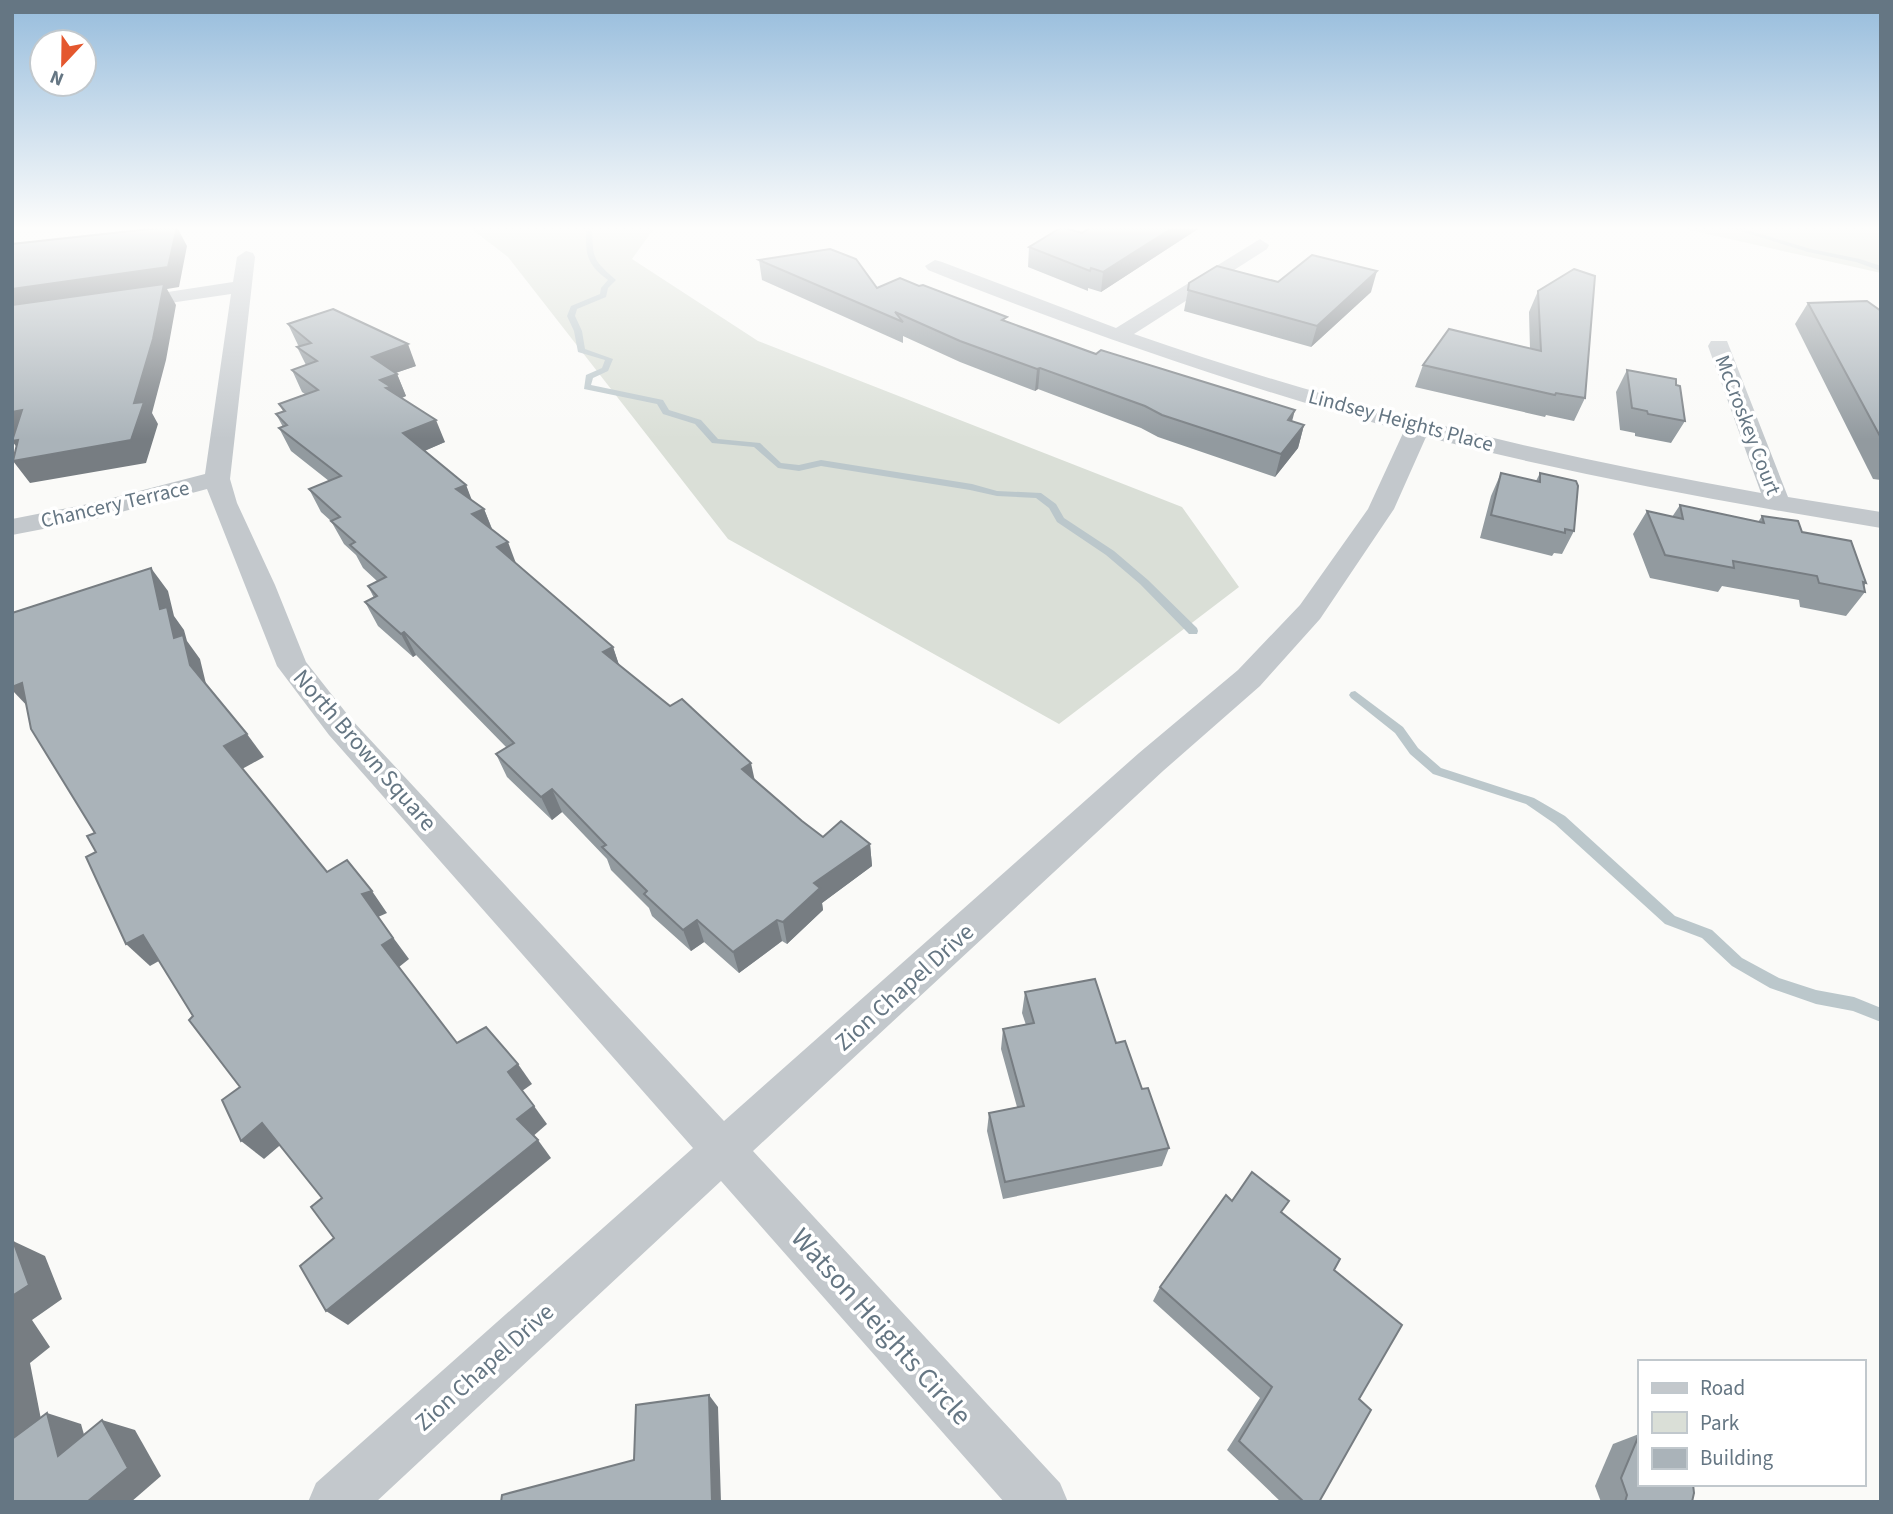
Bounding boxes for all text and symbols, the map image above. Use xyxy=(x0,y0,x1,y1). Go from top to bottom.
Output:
north arrow xyxy=(28,28,98,98)
text: N xyxy=(46,62,68,92)
street label: McCroskey Court xyxy=(1708,351,1788,499)
street label: Lindsey Heights Place xyxy=(1305,381,1497,459)
street label: Chancery Terrace xyxy=(38,472,192,536)
street label: North Brown Square xyxy=(284,662,445,839)
street label: Zion Chapel Drive xyxy=(827,915,982,1060)
street label: Watson Heights Circle xyxy=(782,1219,981,1434)
street label: Zion Chapel Drive xyxy=(407,1295,562,1440)
legend xyxy=(1638,1360,1865,1486)
text: Road xyxy=(1700,1373,1745,1403)
text: Park xyxy=(1700,1408,1740,1438)
text: Building xyxy=(1700,1443,1774,1473)

